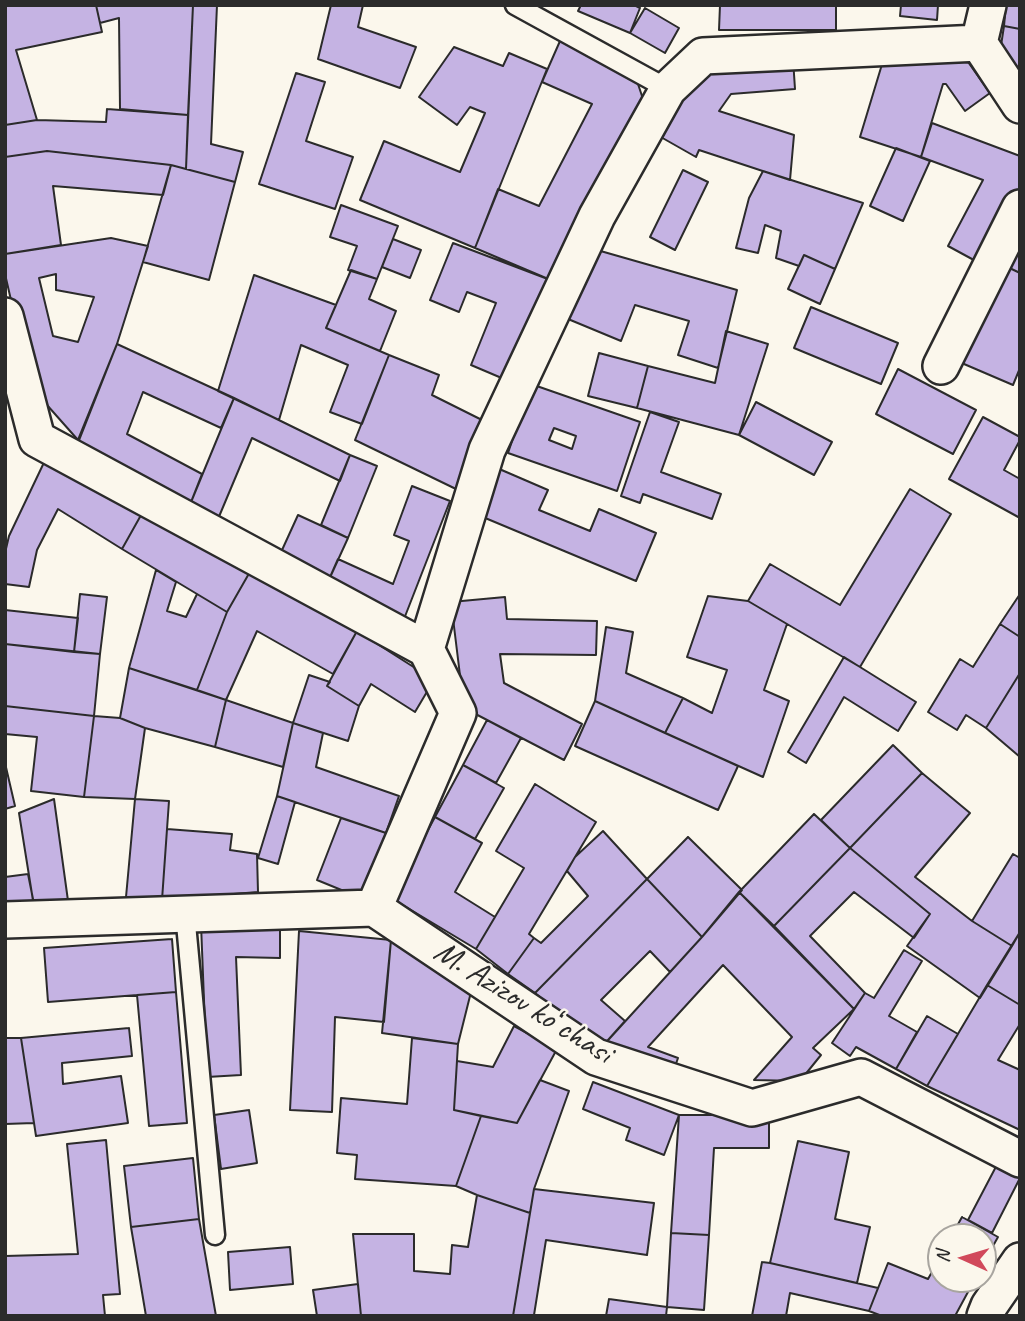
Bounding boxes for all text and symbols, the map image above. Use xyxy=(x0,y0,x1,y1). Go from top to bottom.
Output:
street label: M. Azizov koʻchasi xyxy=(426,932,620,1074)
north arrow xyxy=(927,1223,997,1293)
text: N xyxy=(931,1250,955,1263)

